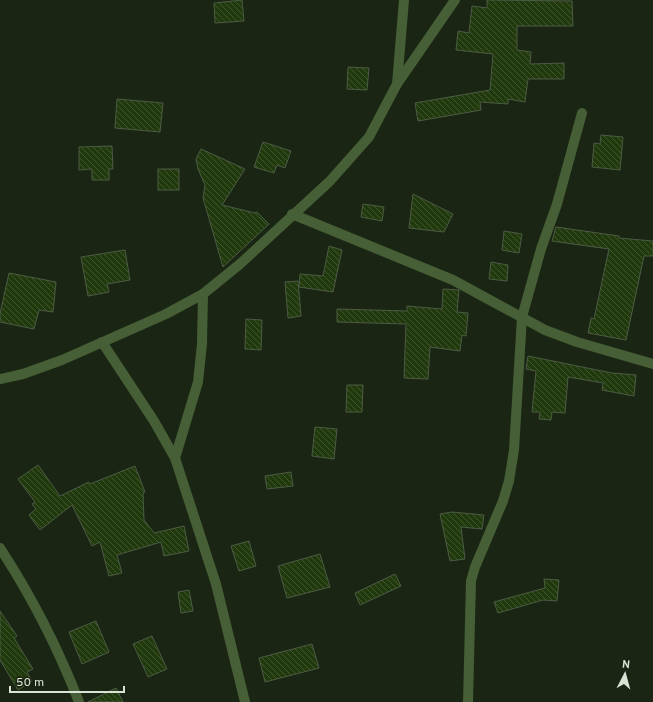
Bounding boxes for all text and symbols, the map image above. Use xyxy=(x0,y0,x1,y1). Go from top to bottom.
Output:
north arrow xyxy=(605,654,645,694)
text: N xyxy=(621,658,631,672)
scale bar xyxy=(10,668,124,694)
text: 50 m xyxy=(16,675,44,691)

